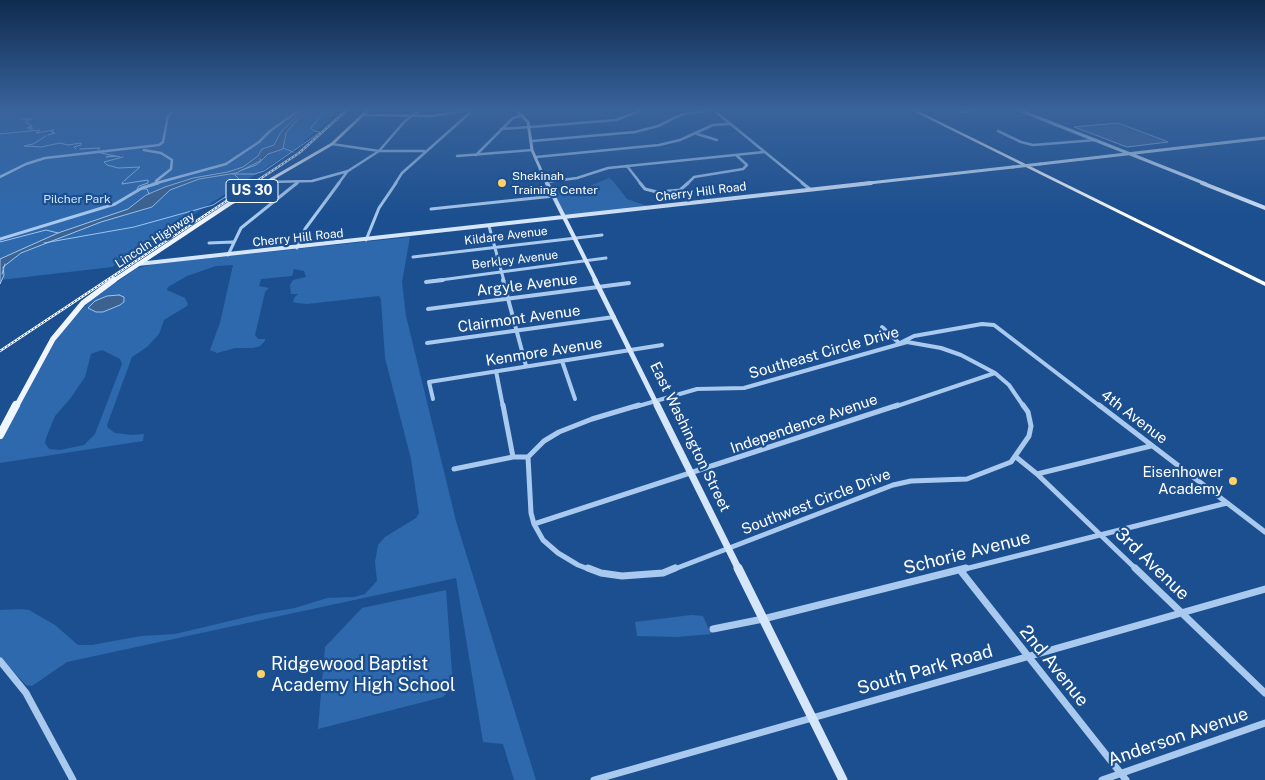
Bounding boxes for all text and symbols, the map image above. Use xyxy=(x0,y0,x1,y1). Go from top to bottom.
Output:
place label: Shekinah Training Center xyxy=(512,169,598,197)
marker: Shekinah Training Center xyxy=(496,177,508,189)
street label: Cherry Hill Road xyxy=(655,179,747,205)
road number: US 30 xyxy=(226,180,278,202)
park label: Pilcher Park xyxy=(43,192,111,206)
street label: Lincoln Highway xyxy=(113,209,197,271)
street label: Kildare Avenue xyxy=(463,224,549,248)
street label: Cherry Hill Road xyxy=(252,226,344,250)
street label: Berkley Avenue xyxy=(471,248,559,272)
street label: Argyle Avenue xyxy=(476,270,578,300)
street label: Clairmont Avenue xyxy=(457,301,581,337)
street label: Southeast Circle Drive xyxy=(747,323,901,383)
street label: Kenmore Avenue xyxy=(484,334,604,370)
street label: East Washington Street xyxy=(646,359,734,515)
street label: 4th Avenue xyxy=(1097,386,1171,448)
street label: Independence Avenue xyxy=(728,390,880,458)
place label: Eisenhower Academy xyxy=(1142,463,1223,498)
street label: Southwest Circle Drive xyxy=(739,465,893,539)
marker: Eisenhower Academy xyxy=(1227,475,1239,487)
street label: 3rd Avenue xyxy=(1110,523,1194,605)
street label: Schorie Avenue xyxy=(901,527,1033,579)
street label: 2nd Avenue xyxy=(1015,621,1093,711)
street label: South Park Road xyxy=(855,640,995,700)
place label: Ridgewood Baptist Academy High School xyxy=(271,653,455,696)
marker: Ridgewood Baptist Academy High School xyxy=(255,668,267,680)
street label: Anderson Avenue xyxy=(1105,703,1251,771)

